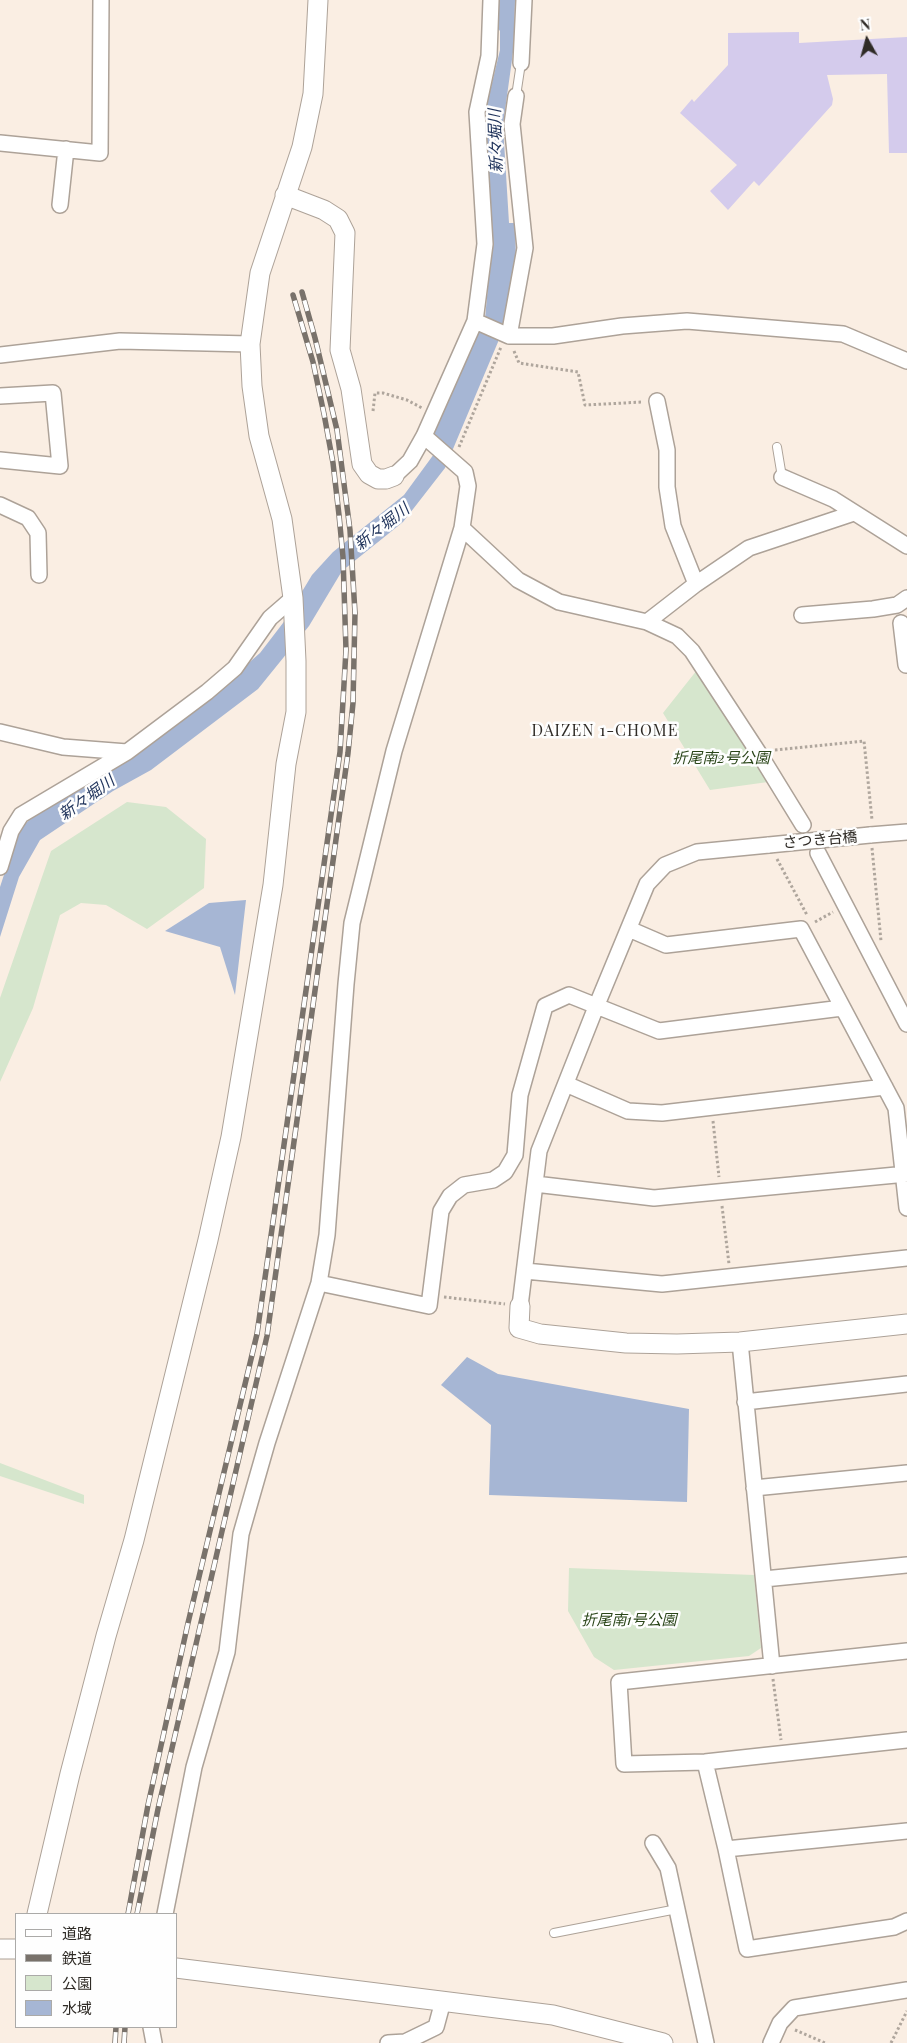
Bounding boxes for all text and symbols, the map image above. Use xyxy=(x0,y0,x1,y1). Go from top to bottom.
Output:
north arrow xyxy=(842,15,892,65)
text: N xyxy=(859,15,871,35)
water label: 新々堀川 xyxy=(485,109,507,173)
water label: 新々堀川 xyxy=(351,500,413,554)
district label: DAIZEN 1-CHOME xyxy=(530,721,680,741)
park label: 折尾南2号公園 xyxy=(672,749,770,767)
water label: 新々堀川 xyxy=(55,771,119,825)
street label: さつき台橋 xyxy=(782,828,858,852)
park label: 折尾南1号公園 xyxy=(581,1611,677,1629)
legend xyxy=(15,1913,178,2028)
text: 道路 xyxy=(62,1923,92,1943)
text: 鉄道 xyxy=(62,1948,92,1968)
text: 公園 xyxy=(62,1973,92,1993)
text: 水域 xyxy=(62,1998,92,2018)

